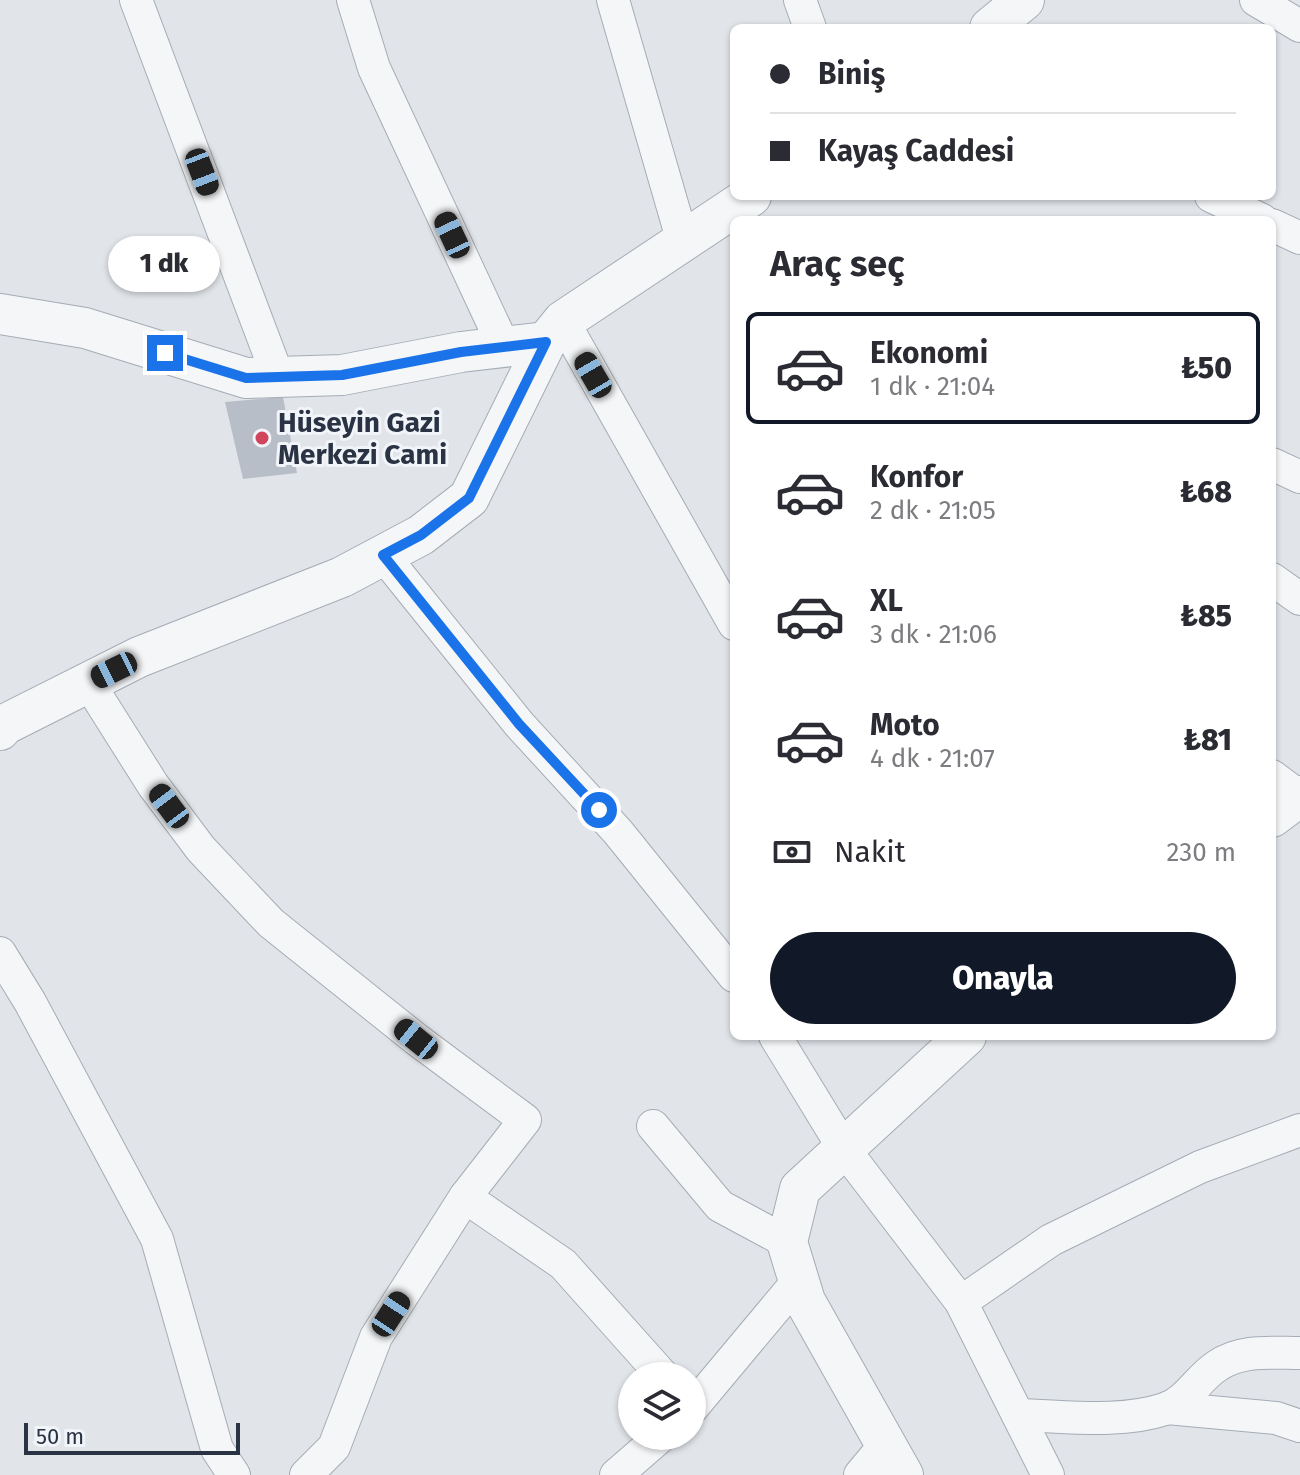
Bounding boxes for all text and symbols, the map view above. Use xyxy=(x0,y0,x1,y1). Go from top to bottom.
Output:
text: Biniş xyxy=(818,56,885,92)
text: Kayaş Caddesi xyxy=(818,133,1014,169)
car xyxy=(182,145,222,199)
car xyxy=(431,208,473,262)
callout: 1 dk xyxy=(109,237,221,293)
text: Araç seç xyxy=(770,242,904,286)
text: 1 dk xyxy=(140,248,188,279)
icon: car xyxy=(774,332,846,404)
route end xyxy=(147,335,183,371)
text: Ekonomi xyxy=(870,335,988,371)
car xyxy=(571,348,615,402)
text: ₺50 xyxy=(1181,350,1232,386)
text: 1 dk · 21:04 xyxy=(870,371,995,402)
place label: Hüseyin Gazi Merkezi Cami xyxy=(278,406,447,471)
marker: Hüseyin Gazi Merkezi Cami xyxy=(253,429,271,447)
icon: car xyxy=(774,456,846,528)
text: Konfor xyxy=(870,459,963,495)
text: ₺68 xyxy=(1180,474,1232,510)
text: 2 dk · 21:05 xyxy=(870,495,996,526)
icon: car xyxy=(774,580,846,652)
text: XL xyxy=(870,583,903,619)
text: ₺85 xyxy=(1180,598,1232,634)
text: 3 dk · 21:06 xyxy=(870,619,997,650)
car xyxy=(87,649,141,691)
icon: car xyxy=(774,704,846,776)
text: Moto xyxy=(870,707,940,743)
text: ₺81 xyxy=(1183,722,1232,758)
text: 4 dk · 21:07 xyxy=(870,743,995,774)
car xyxy=(145,780,193,832)
route start xyxy=(581,792,617,828)
icon: cash xyxy=(770,830,814,874)
text: Nakit xyxy=(834,834,905,870)
text: 230 m xyxy=(1167,837,1236,868)
button: Onayla xyxy=(770,932,1236,1024)
car xyxy=(390,1015,442,1063)
car xyxy=(368,1287,414,1341)
map controls xyxy=(618,1362,706,1450)
button: layers xyxy=(618,1362,706,1450)
scale bar xyxy=(24,1419,240,1455)
text: 50 m xyxy=(36,1423,84,1450)

